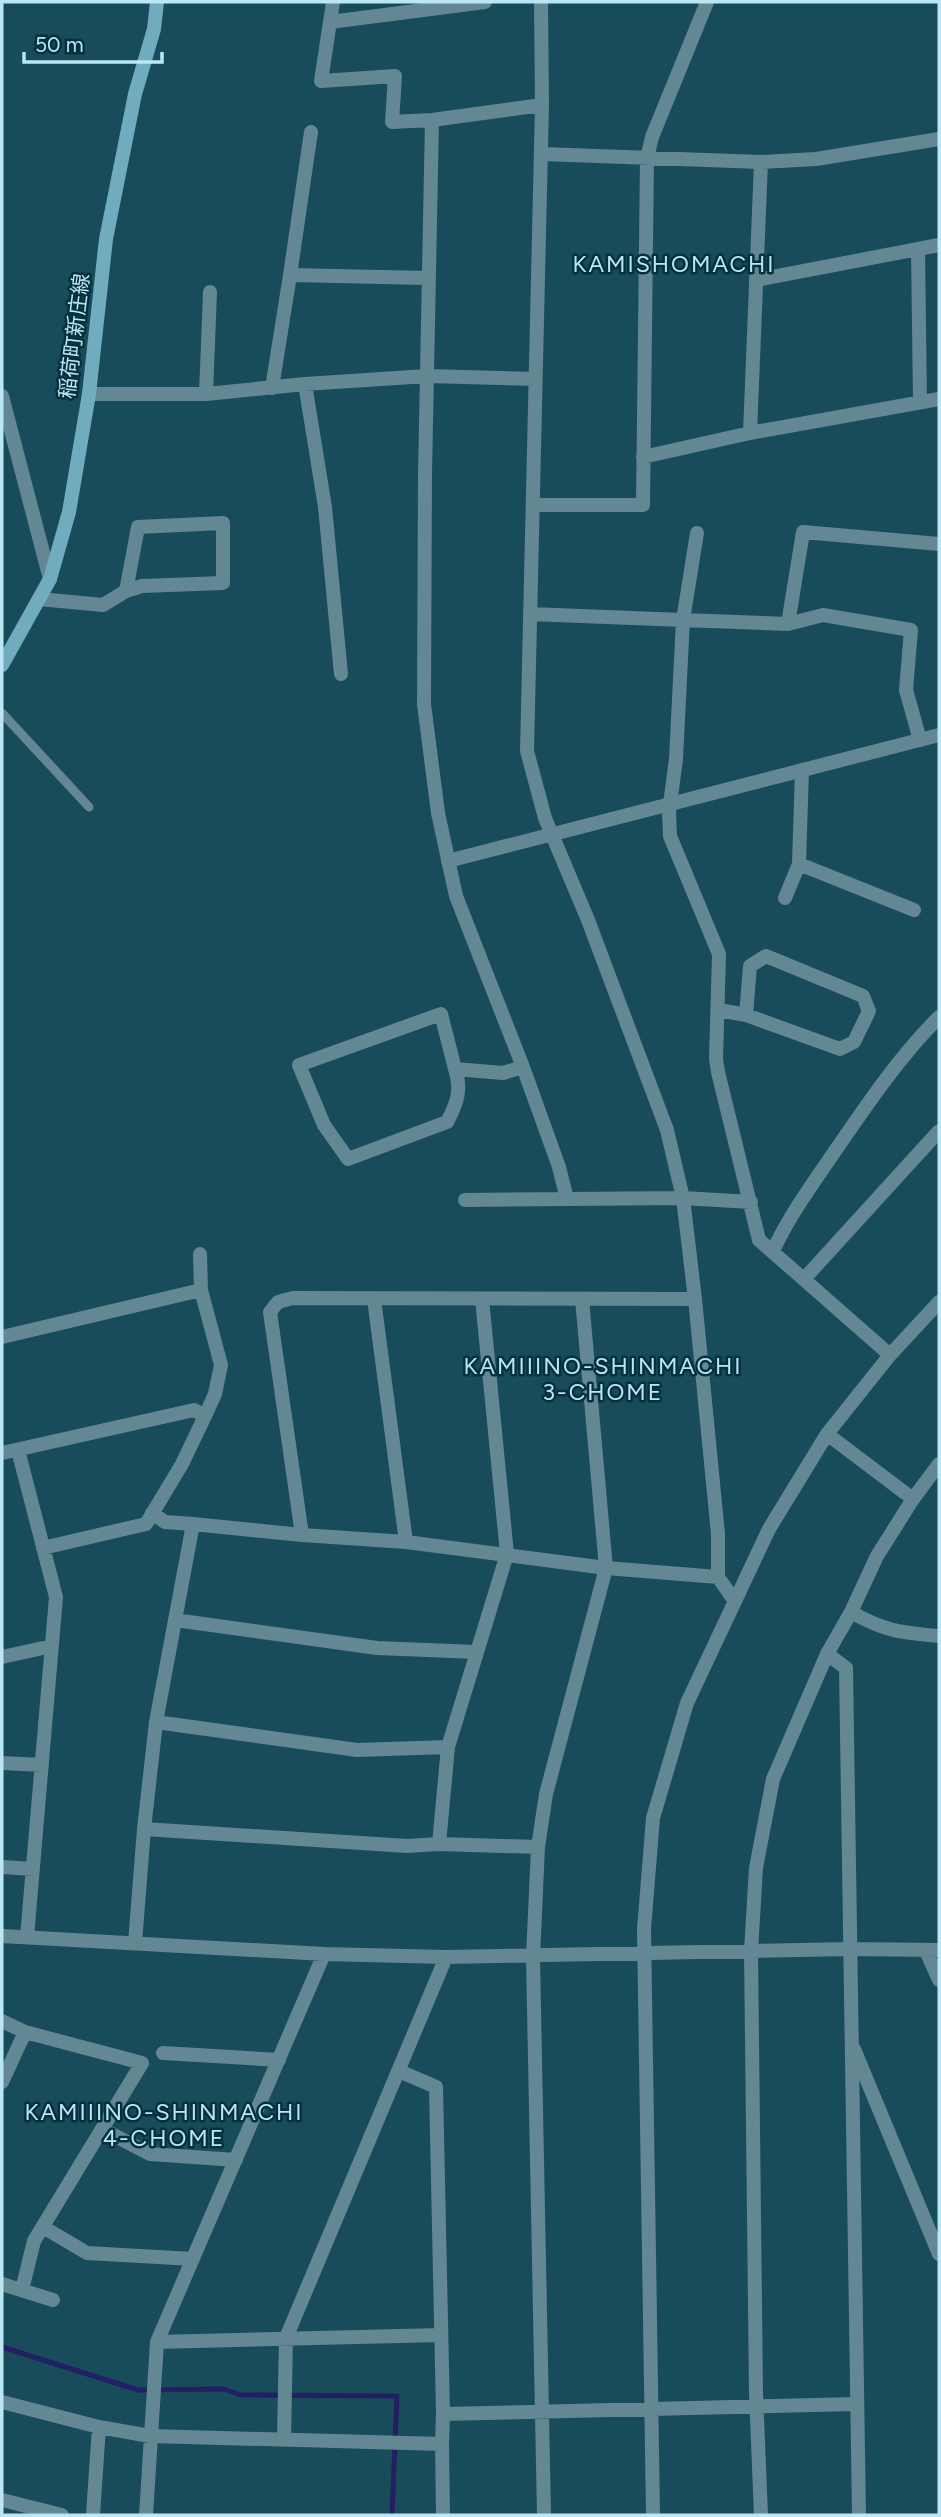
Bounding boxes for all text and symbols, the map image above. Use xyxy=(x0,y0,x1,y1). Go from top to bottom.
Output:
scale bar xyxy=(24,21,163,65)
text: 50 m xyxy=(35,32,84,57)
district label: KAMISHOMACHI xyxy=(572,250,776,278)
street label: 稲荷町新庄線 xyxy=(54,272,94,400)
district label: KAMIIINO-SHINMACHI 3-CHOME xyxy=(463,1352,743,1406)
district label: KAMIIINO-SHINMACHI 4-CHOME xyxy=(24,2098,304,2152)

